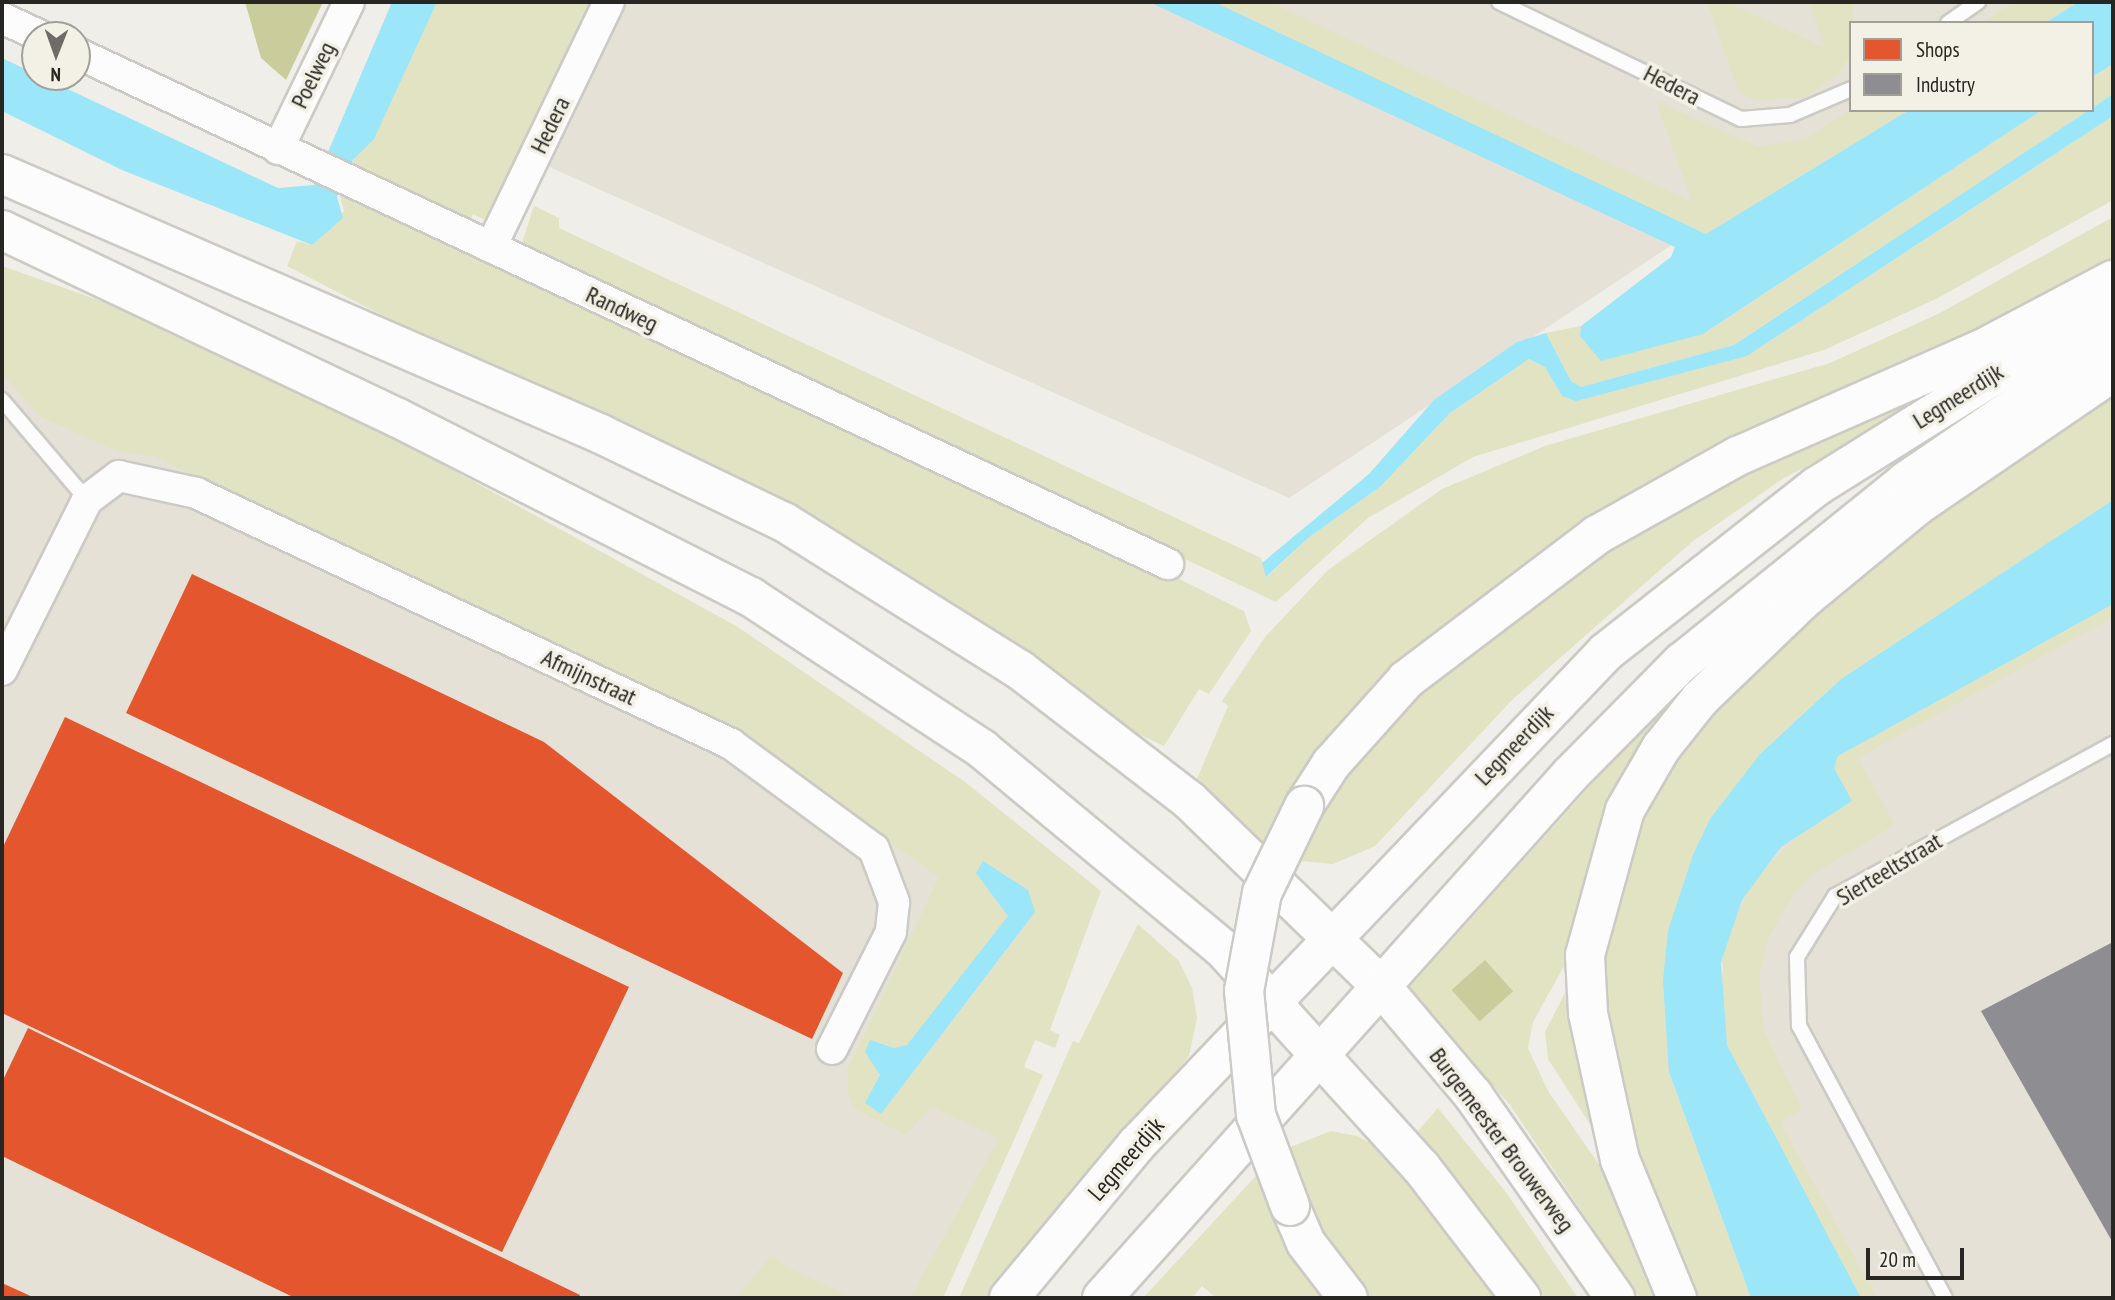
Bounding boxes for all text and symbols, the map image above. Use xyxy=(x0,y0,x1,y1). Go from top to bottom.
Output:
north arrow xyxy=(21,21,91,91)
legend xyxy=(1849,21,2094,112)
text: Shops xyxy=(1916,36,1960,63)
street label: Poelweg xyxy=(285,37,341,113)
street label: Hedera xyxy=(1639,59,1705,111)
text: N xyxy=(50,63,61,87)
text: Industry xyxy=(1916,71,1975,98)
street label: Hedera xyxy=(524,92,576,158)
street label: Randweg xyxy=(581,280,663,338)
street label: Legmeerdijk xyxy=(1908,357,2008,435)
street label: Afmijnstraat xyxy=(537,643,641,711)
street label: Legmeerdijk xyxy=(1469,699,1559,791)
street label: Sierteeltstraat xyxy=(1831,826,1947,912)
street label: Burgemeester Brouwerweg xyxy=(1423,1042,1581,1238)
street label: Legmeerdijk xyxy=(1082,1111,1170,1207)
scale bar xyxy=(1870,1234,1968,1278)
text: 20 m xyxy=(1879,1246,1916,1273)

